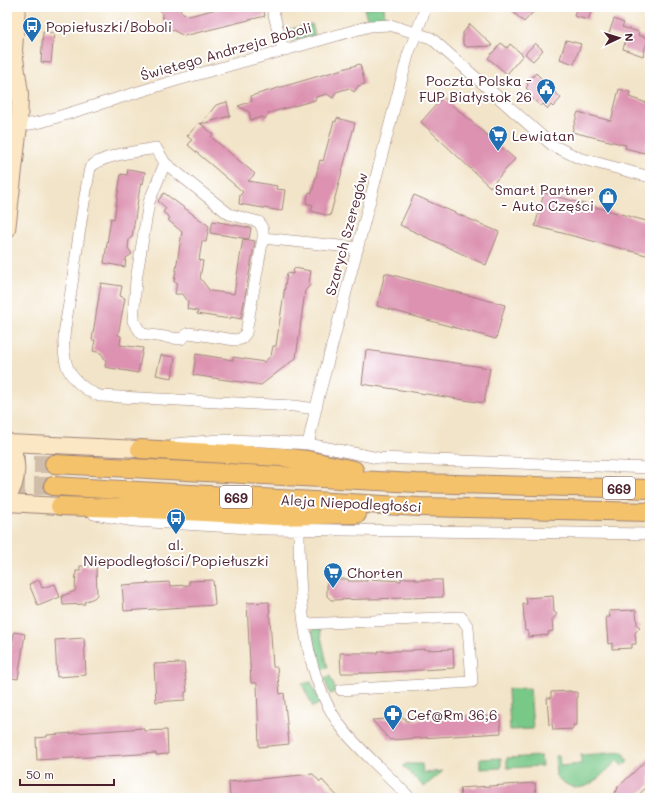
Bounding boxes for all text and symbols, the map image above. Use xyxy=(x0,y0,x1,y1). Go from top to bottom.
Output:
bus stop icon: Popiełuszki/Boboli xyxy=(21,15,43,43)
place label: Popiełuszki/Boboli xyxy=(46,17,172,36)
street label: Świętego Andrzeja Boboli xyxy=(138,17,314,85)
north arrow xyxy=(599,18,639,58)
text: N xyxy=(622,33,637,42)
place label: Poczta Polska - FUP Białystok 26 xyxy=(419,71,532,106)
public building icon: Poczta Polska - FUP Białystok 26 xyxy=(535,77,557,105)
supermarket icon: Lewiatan xyxy=(487,124,509,152)
place label: Lewiatan xyxy=(512,126,575,145)
street label: Szarych Szeregów xyxy=(320,170,372,298)
place label: Smart Partner - Auto Części xyxy=(495,180,594,215)
shop icon: Smart Partner - Auto Części xyxy=(597,186,619,214)
road number: 669 xyxy=(603,477,635,499)
road number: 669 xyxy=(220,486,252,508)
street label: Aleja Niepodległości xyxy=(280,490,422,516)
bus stop icon: al. Niepodległości/Popiełuszki xyxy=(165,507,187,535)
place label: al. Niepodległości/Popiełuszki xyxy=(83,535,269,570)
supermarket icon: Chorten xyxy=(322,561,344,589)
place label: Chorten xyxy=(347,563,403,582)
pharmacy icon: Cef@Rm 36,6 xyxy=(382,703,404,731)
place label: Cef@Rm 36,6 xyxy=(407,705,497,724)
scale bar xyxy=(20,761,114,787)
text: 50 m xyxy=(26,766,54,782)

